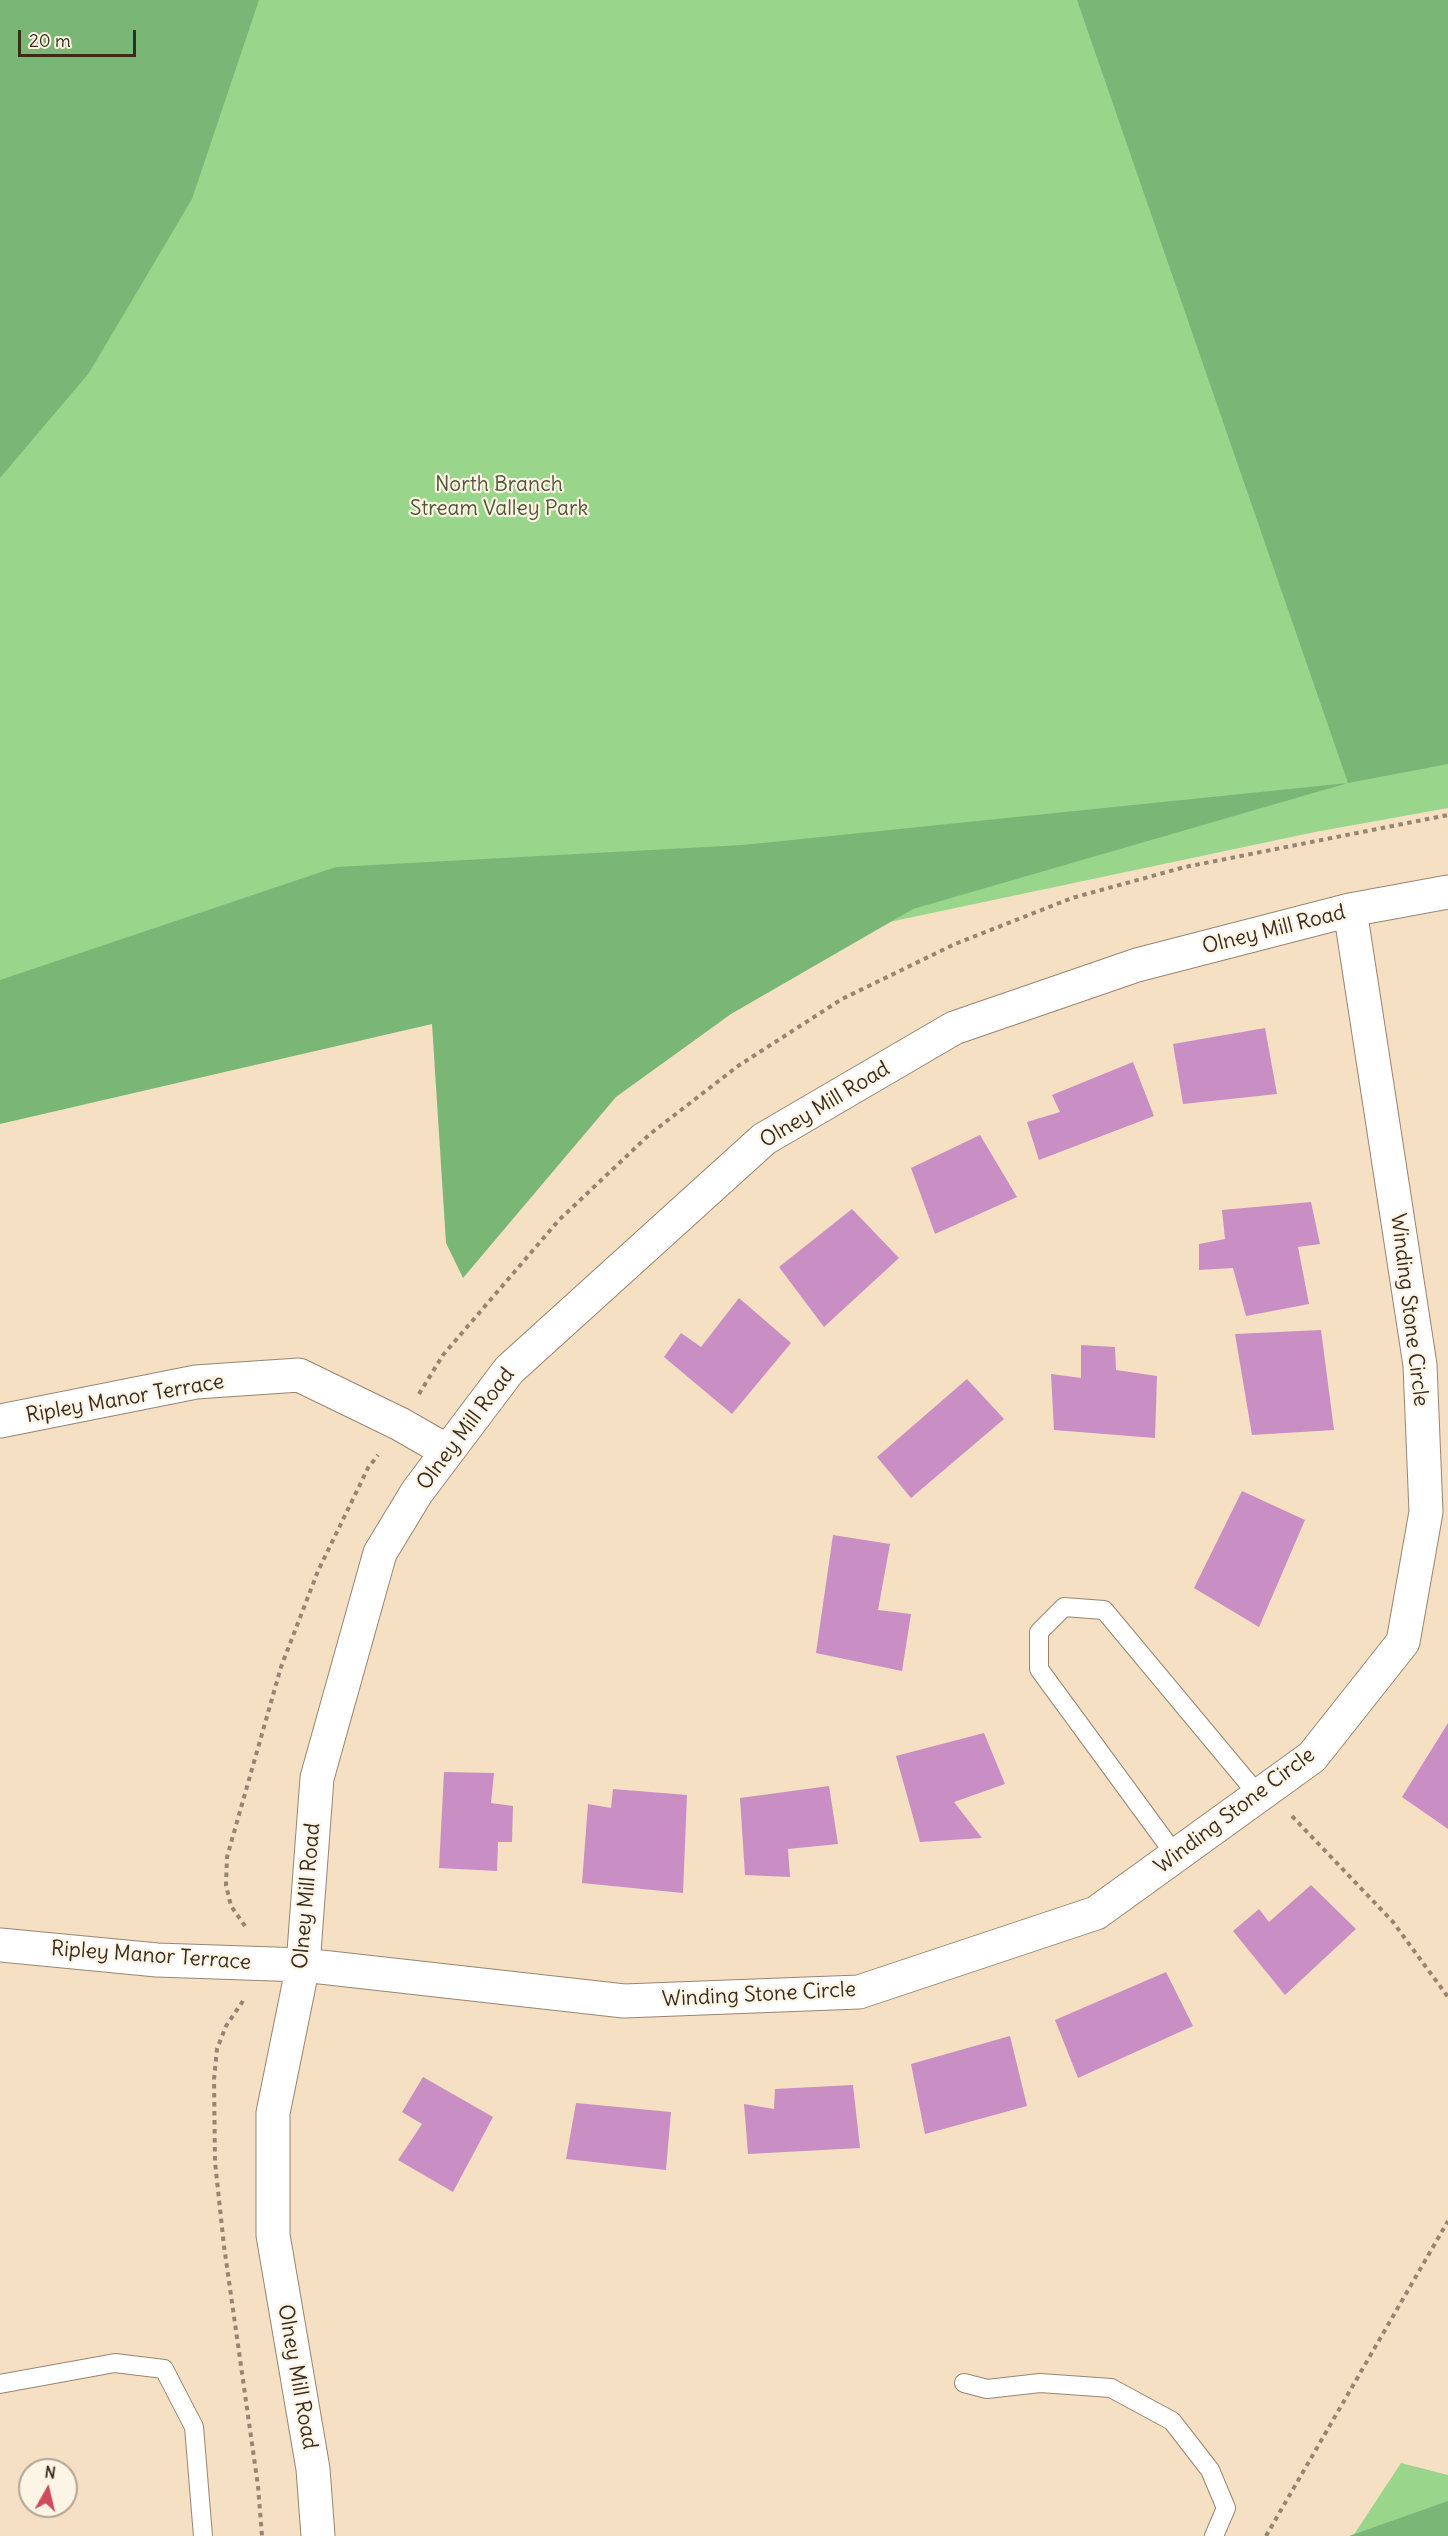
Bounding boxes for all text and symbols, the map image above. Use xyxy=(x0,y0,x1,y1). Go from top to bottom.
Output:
scale bar xyxy=(21,18,140,56)
text: 20 m xyxy=(29,29,71,52)
park label: North Branch Stream Valley Park xyxy=(410,472,588,522)
street label: Olney Mill Road xyxy=(1200,900,1348,960)
street label: Olney Mill Road xyxy=(756,1056,894,1154)
street label: Winding Stone Circle xyxy=(1385,1212,1433,1408)
street label: Olney Mill Road xyxy=(412,1363,520,1495)
street label: Ripley Manor Terrace xyxy=(24,1369,226,1429)
street label: Winding Stone Circle xyxy=(1150,1743,1320,1879)
street label: Olney Mill Road xyxy=(288,1822,326,1970)
street label: Ripley Manor Terrace xyxy=(50,1936,252,1976)
street label: Winding Stone Circle xyxy=(661,1977,857,2013)
street label: Olney Mill Road xyxy=(272,2303,322,2451)
north arrow xyxy=(18,2458,78,2518)
text: N xyxy=(43,2461,57,2483)

